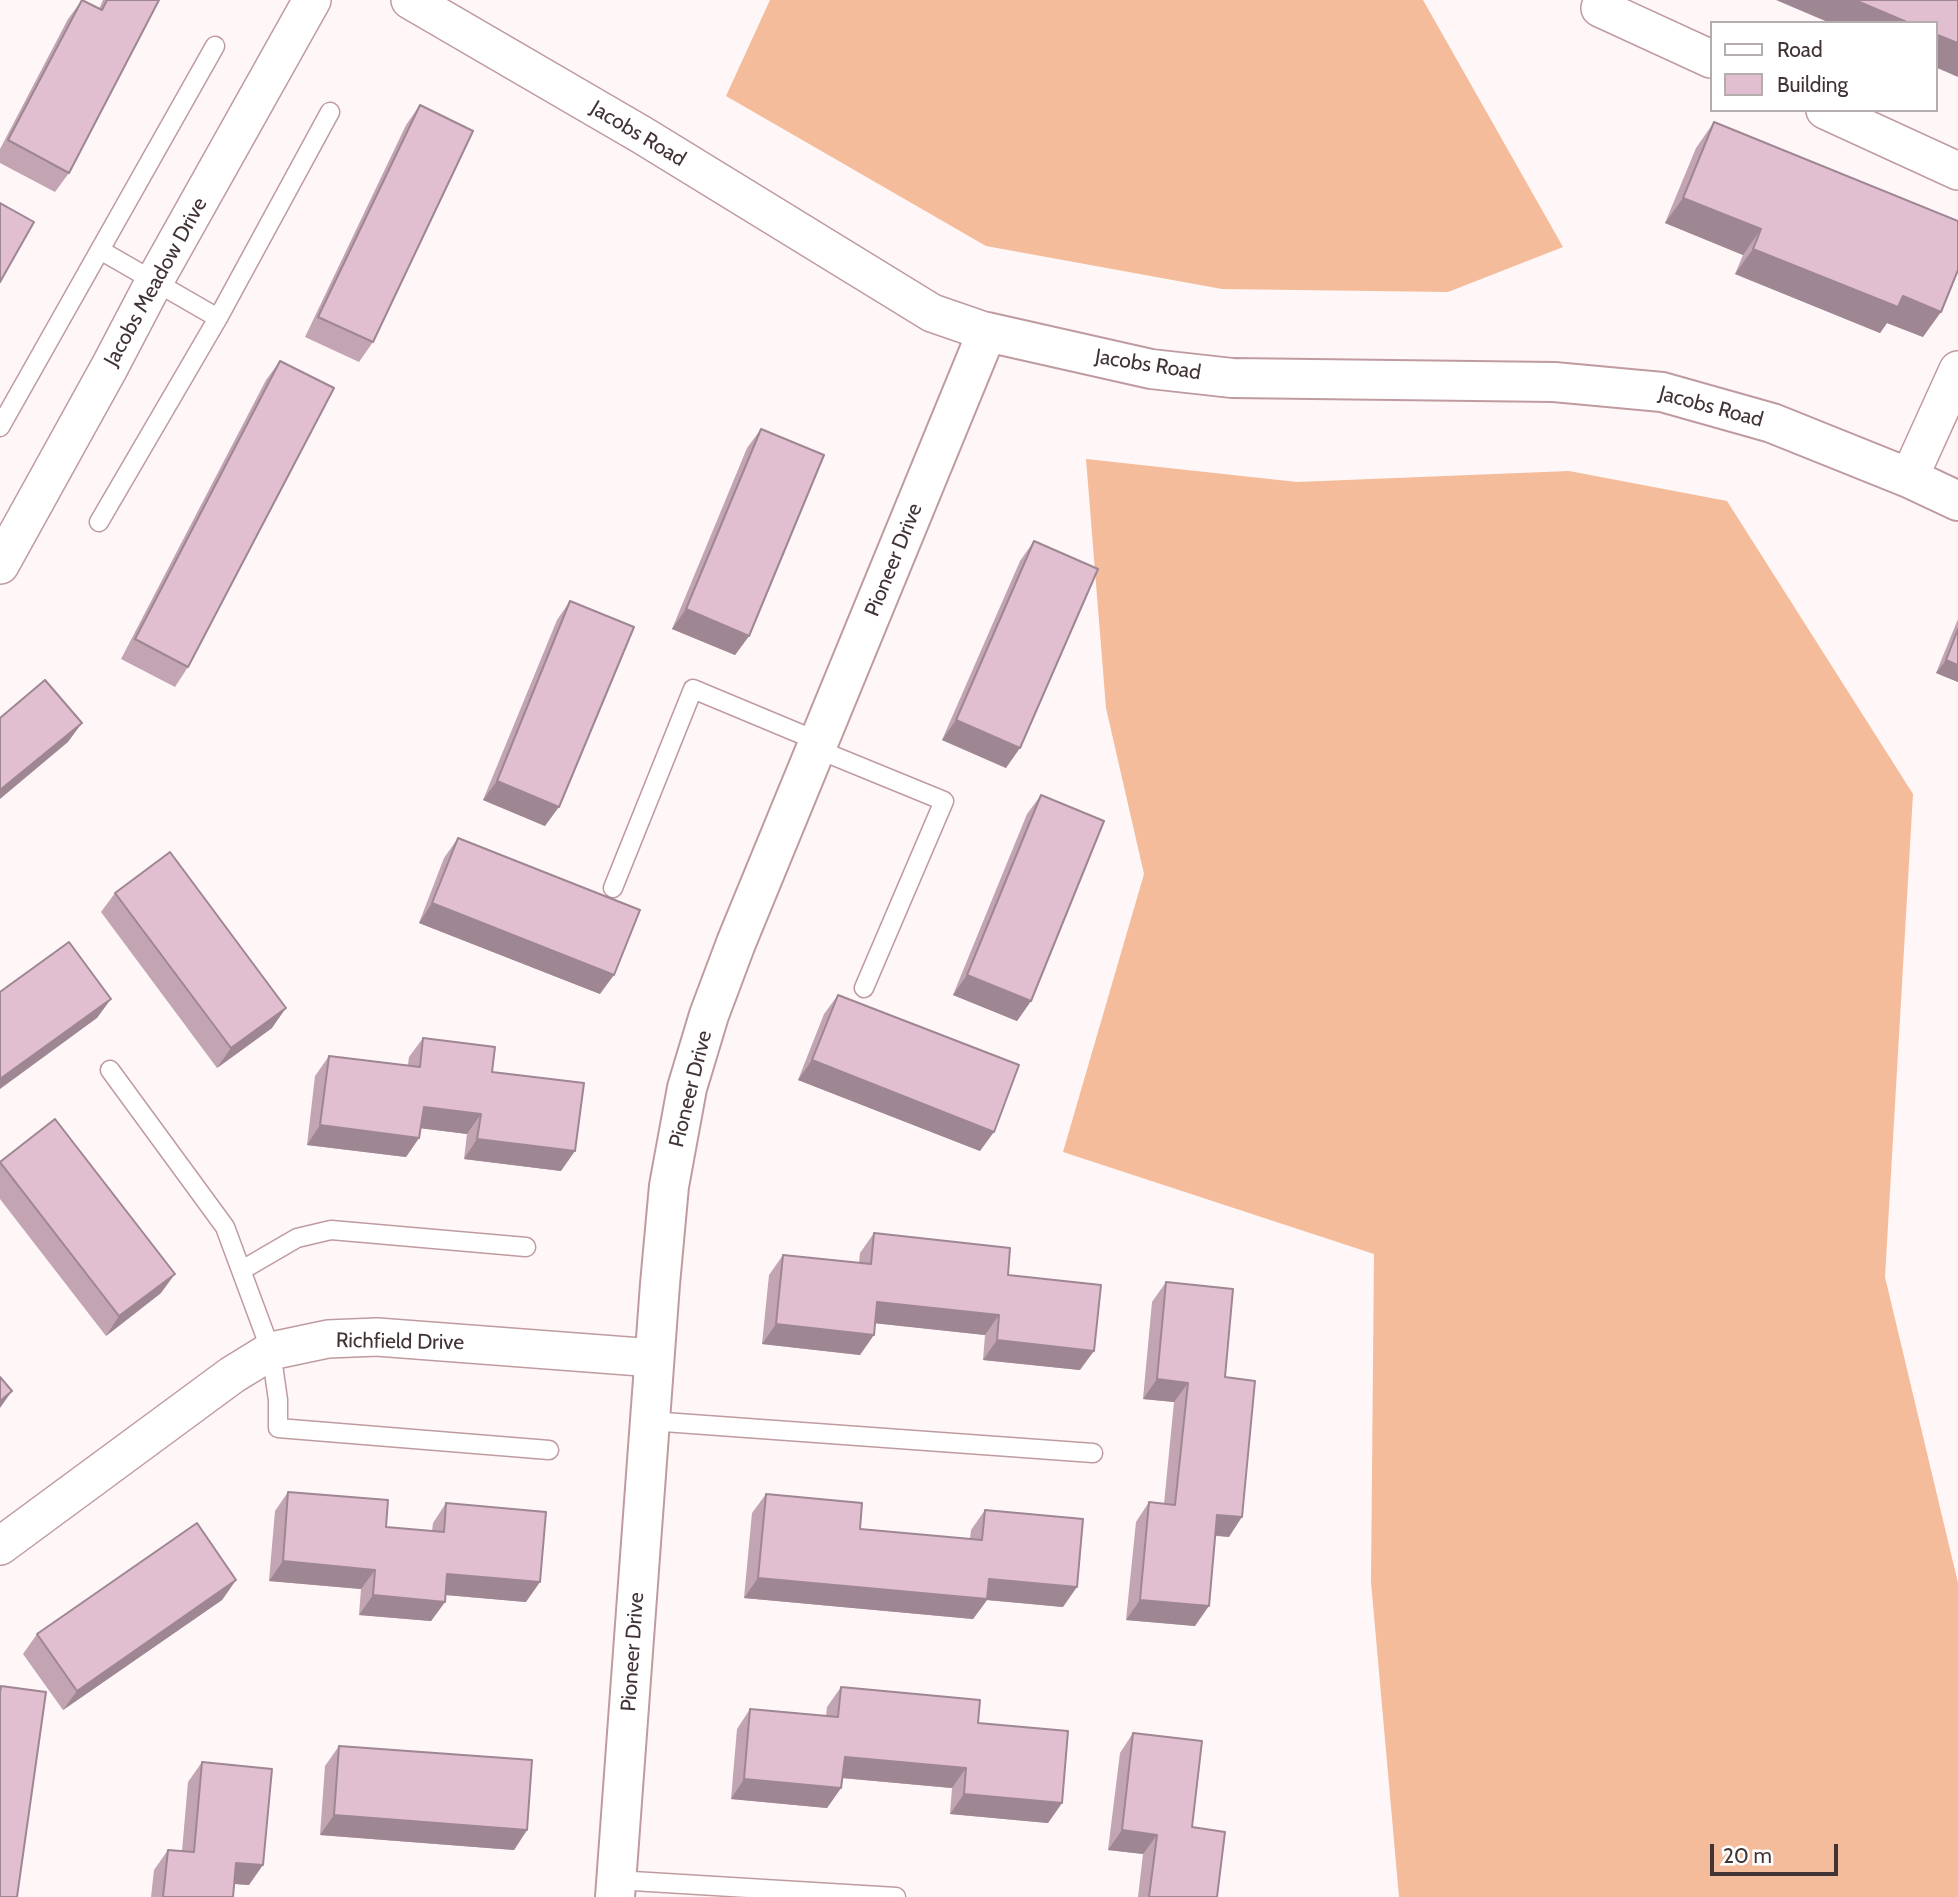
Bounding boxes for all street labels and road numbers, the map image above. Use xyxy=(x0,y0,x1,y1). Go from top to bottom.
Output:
street label: Jacobs Road xyxy=(586,96,690,172)
street label: Jacobs Meadow Drive xyxy=(99,193,213,371)
street label: Jacobs Road xyxy=(1093,344,1203,386)
street label: Jacobs Road xyxy=(1656,381,1766,433)
street label: Pioneer Drive xyxy=(860,500,928,620)
street label: Pioneer Drive xyxy=(664,1028,718,1150)
street label: Richfield Drive xyxy=(336,1328,464,1356)
street label: Pioneer Drive xyxy=(616,1591,650,1713)

